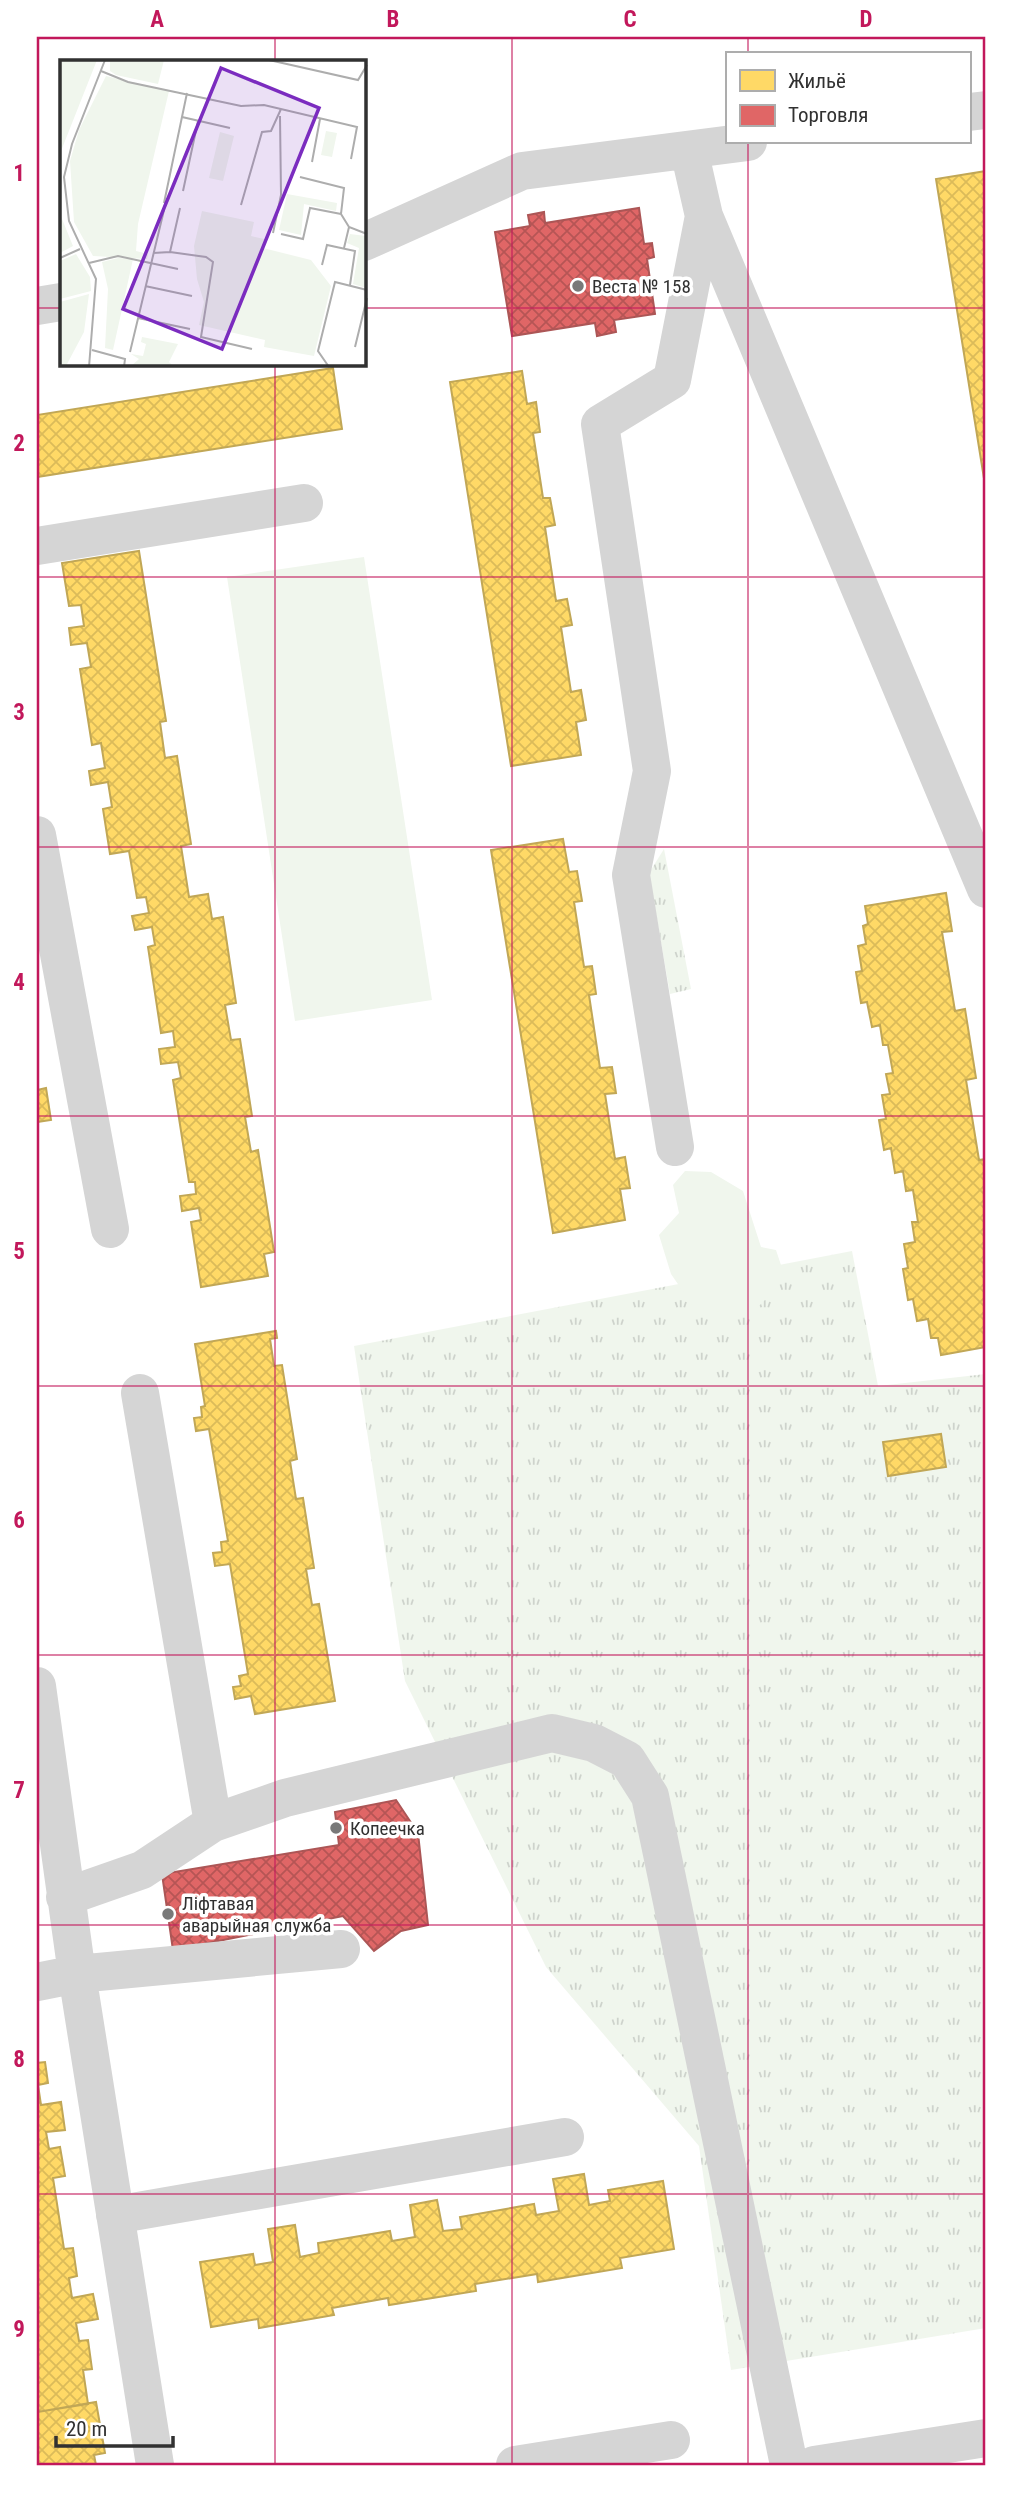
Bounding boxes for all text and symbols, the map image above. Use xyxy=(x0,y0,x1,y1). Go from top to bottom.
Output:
text: A xyxy=(150,6,164,33)
text: B xyxy=(387,6,399,33)
text: C xyxy=(623,6,637,33)
text: D xyxy=(860,6,873,33)
legend xyxy=(726,52,970,144)
inset map xyxy=(60,60,366,366)
text: Жильё xyxy=(788,69,846,93)
text: Торговля xyxy=(788,103,868,127)
text: 1 xyxy=(13,160,25,187)
place label: Веста № 158 xyxy=(592,275,691,298)
marker: Веста № 158 xyxy=(570,278,586,294)
text: 2 xyxy=(13,430,25,457)
text: 3 xyxy=(13,699,25,726)
text: 4 xyxy=(13,969,25,996)
text: 5 xyxy=(13,1238,25,1265)
text: 6 xyxy=(13,1507,25,1534)
text: 7 xyxy=(13,1777,25,1804)
place label: Копеечка xyxy=(350,1817,425,1840)
marker: Копеечка xyxy=(328,1820,344,1836)
place label: Ліфтавая аварыйная служба xyxy=(182,1892,331,1937)
marker: Ліфтавая аварыйная служба xyxy=(160,1906,176,1922)
text: 8 xyxy=(13,2046,25,2073)
text: 9 xyxy=(13,2316,25,2343)
scale bar xyxy=(56,2404,173,2448)
text: 20 m xyxy=(66,2417,107,2441)

